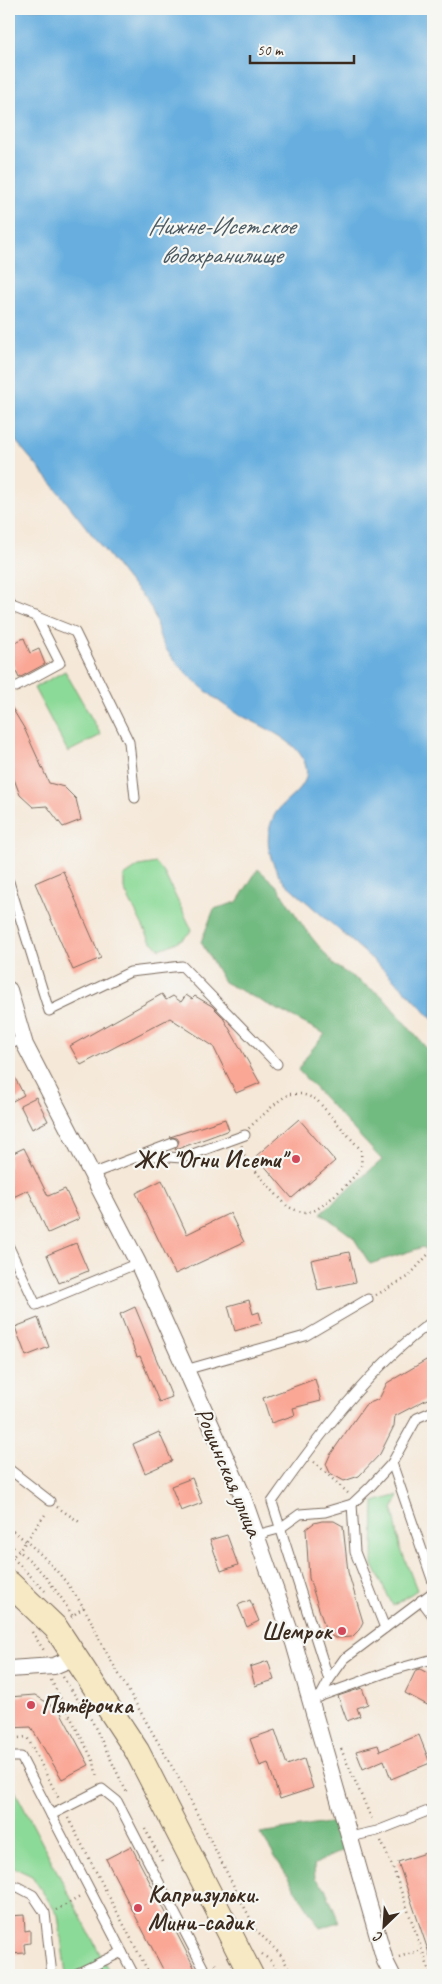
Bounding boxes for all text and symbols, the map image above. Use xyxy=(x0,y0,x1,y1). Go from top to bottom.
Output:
scale bar xyxy=(250,32,353,64)
text: 50 m xyxy=(257,41,284,60)
water label: Нижне-Исетское водохранилище xyxy=(148,210,298,271)
place label: ЖК "Огни Исети" xyxy=(134,1144,291,1174)
marker: ЖК "Огни Исети" xyxy=(290,1153,302,1165)
street label: Рощинская улица xyxy=(188,1403,270,1543)
place label: Шемрок xyxy=(261,1616,334,1646)
marker: Шемрок xyxy=(336,1625,348,1637)
place label: Пятёрочка xyxy=(41,1690,134,1720)
marker: Пятёрочка xyxy=(25,1699,37,1711)
place label: Капризульки. Мини-садик xyxy=(148,1879,260,1937)
marker: Капризульки. Мини-садик xyxy=(132,1902,144,1914)
north arrow xyxy=(360,1902,410,1952)
text: С xyxy=(370,1927,385,1946)

